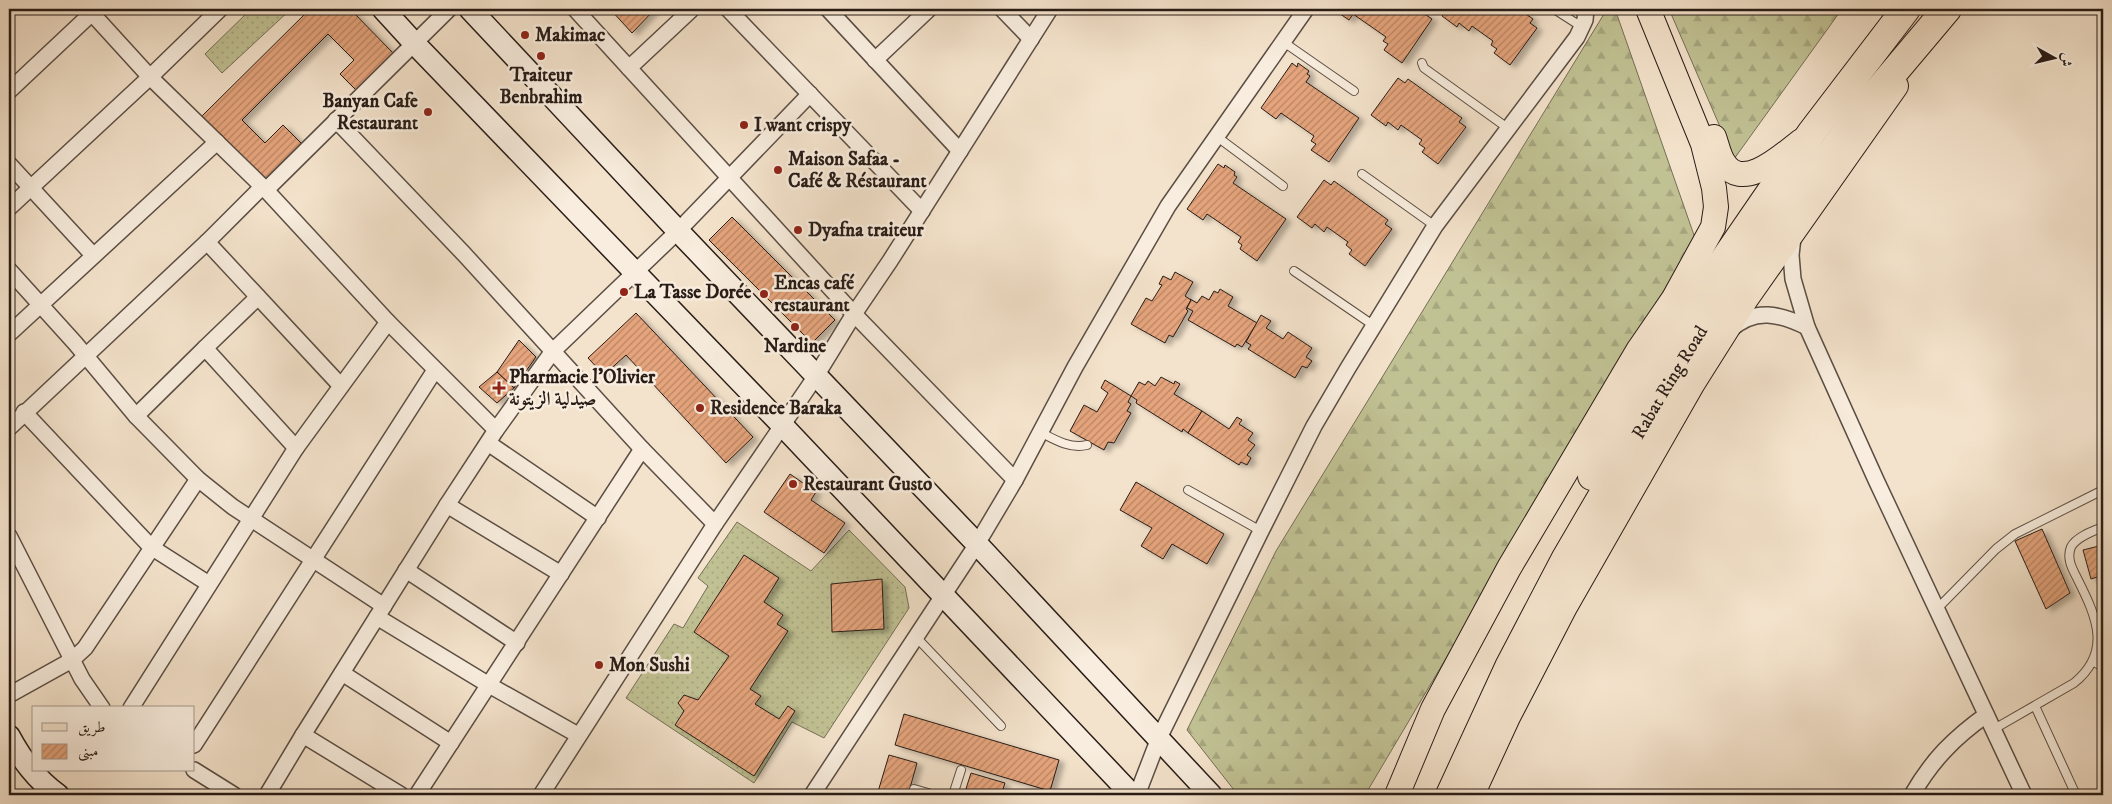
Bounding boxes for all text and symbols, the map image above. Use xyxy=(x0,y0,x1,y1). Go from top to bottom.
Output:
place label: Makimac xyxy=(535,24,605,47)
marker: Makimac xyxy=(519,29,531,41)
north arrow xyxy=(2030,32,2080,82)
marker: Traiteur Benbrahim xyxy=(535,50,547,62)
text: ش xyxy=(2056,52,2076,68)
place label: Traiteur Benbrahim xyxy=(500,64,583,109)
place label: Banyan Cafe Restaurant xyxy=(322,90,419,135)
marker: Banyan Cafe Restaurant xyxy=(422,106,434,118)
place label: I want crispy xyxy=(754,114,852,137)
marker: I want crispy xyxy=(738,119,750,131)
place label: Maison Safaa - Café & Réstaurant xyxy=(788,148,927,193)
marker: Maison Safaa - Café & Réstaurant xyxy=(772,164,784,176)
place label: Dyafna traiteur xyxy=(808,219,925,242)
marker: Dyafna traiteur xyxy=(792,224,804,236)
place label: Encas café restaurant xyxy=(774,272,855,317)
place label: La Tasse Dorée xyxy=(634,281,752,304)
marker: La Tasse Dorée xyxy=(618,286,630,298)
marker: Encas café restaurant xyxy=(758,288,770,300)
marker: Nardine xyxy=(789,321,801,333)
street label: Rabat Ring Road xyxy=(1627,321,1713,443)
place label: Nardine xyxy=(764,335,826,358)
place label: Pharmacie l'Olivier صيدلية الزيتونة xyxy=(509,366,656,411)
marker: Pharmacie l'Olivier صيدلية الزيتونة xyxy=(493,382,505,394)
place label: Residence Baraka xyxy=(710,397,843,420)
marker: Residence Baraka xyxy=(694,402,706,414)
place label: Restaurant Gusto xyxy=(803,473,932,496)
marker: Restaurant Gusto xyxy=(787,478,799,490)
place label: Mon Sushi xyxy=(609,654,690,677)
marker: Mon Sushi xyxy=(593,659,605,671)
legend xyxy=(32,706,195,772)
text: طريق xyxy=(78,718,105,737)
text: مبنى xyxy=(78,742,98,762)

